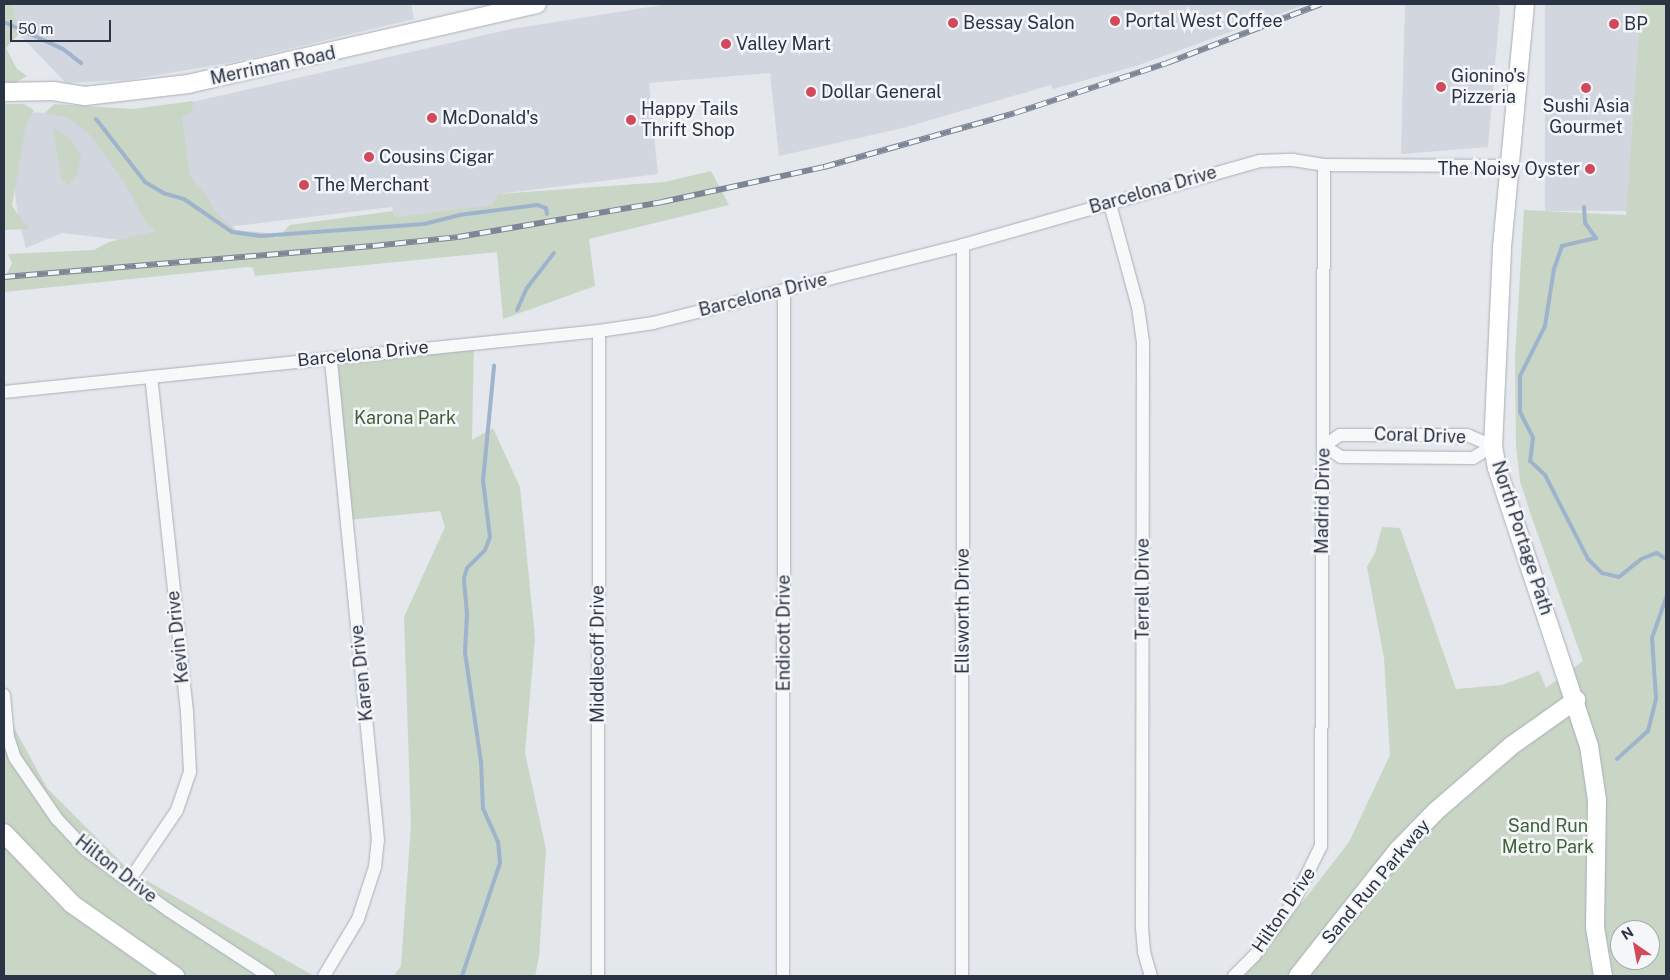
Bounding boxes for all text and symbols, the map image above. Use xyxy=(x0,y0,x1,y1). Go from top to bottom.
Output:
scale bar xyxy=(12,10,114,42)
place label: Portal West Coffee xyxy=(1125,10,1283,32)
place label: Bessay Salon xyxy=(963,12,1075,34)
place label: BP xyxy=(1624,13,1648,35)
marker: Portal West Coffee xyxy=(1109,15,1121,27)
marker: Bessay Salon xyxy=(947,17,959,29)
marker: BP xyxy=(1608,18,1620,30)
text: 50 m xyxy=(18,20,53,37)
place label: Valley Mart xyxy=(736,33,831,55)
marker: Valley Mart xyxy=(720,38,732,50)
street label: Merriman Road xyxy=(208,42,338,90)
place label: Gionino's Pizzeria xyxy=(1451,66,1525,108)
place label: Dollar General xyxy=(821,81,942,103)
marker: Gionino's Pizzeria xyxy=(1435,81,1447,93)
marker: Sushi Asia Gourmet xyxy=(1580,82,1592,94)
marker: Dollar General xyxy=(805,86,817,98)
place label: Sushi Asia Gourmet xyxy=(1543,96,1629,138)
place label: Happy Tails Thrift Shop xyxy=(641,99,738,142)
place label: McDonald's xyxy=(442,107,538,129)
marker: McDonald's xyxy=(426,112,438,124)
marker: Happy Tails Thrift Shop xyxy=(625,114,637,126)
place label: Cousins Cigar xyxy=(379,146,494,168)
marker: Cousins Cigar xyxy=(363,151,375,163)
place label: The Noisy Oyster xyxy=(1438,158,1580,180)
street label: Barcelona Drive xyxy=(1087,161,1219,219)
marker: The Noisy Oyster xyxy=(1584,163,1596,175)
place label: The Merchant xyxy=(314,174,429,196)
marker: The Merchant xyxy=(298,179,310,191)
street label: Barcelona Drive xyxy=(696,269,830,321)
street label: Barcelona Drive xyxy=(296,336,430,372)
park label: Karona Park xyxy=(354,407,456,429)
street label: Coral Drive xyxy=(1374,424,1466,448)
street label: Madrid Drive xyxy=(1311,448,1335,554)
street label: North Portage Path xyxy=(1487,458,1557,618)
street label: Terrell Drive xyxy=(1132,538,1154,640)
street label: Ellsworth Drive xyxy=(952,548,974,674)
street label: Endicott Drive xyxy=(773,575,795,691)
street label: Middlecoff Drive xyxy=(587,585,609,723)
street label: Kevin Drive xyxy=(162,589,194,685)
street label: Karen Drive xyxy=(346,624,378,722)
street label: Sand Run Parkway xyxy=(1317,815,1435,949)
park label: Sand Run Metro Park xyxy=(1502,816,1594,859)
street label: Hilton Drive xyxy=(71,830,161,908)
street label: Hilton Drive xyxy=(1248,863,1320,957)
north arrow xyxy=(1610,920,1660,970)
text: N xyxy=(1618,924,1636,943)

